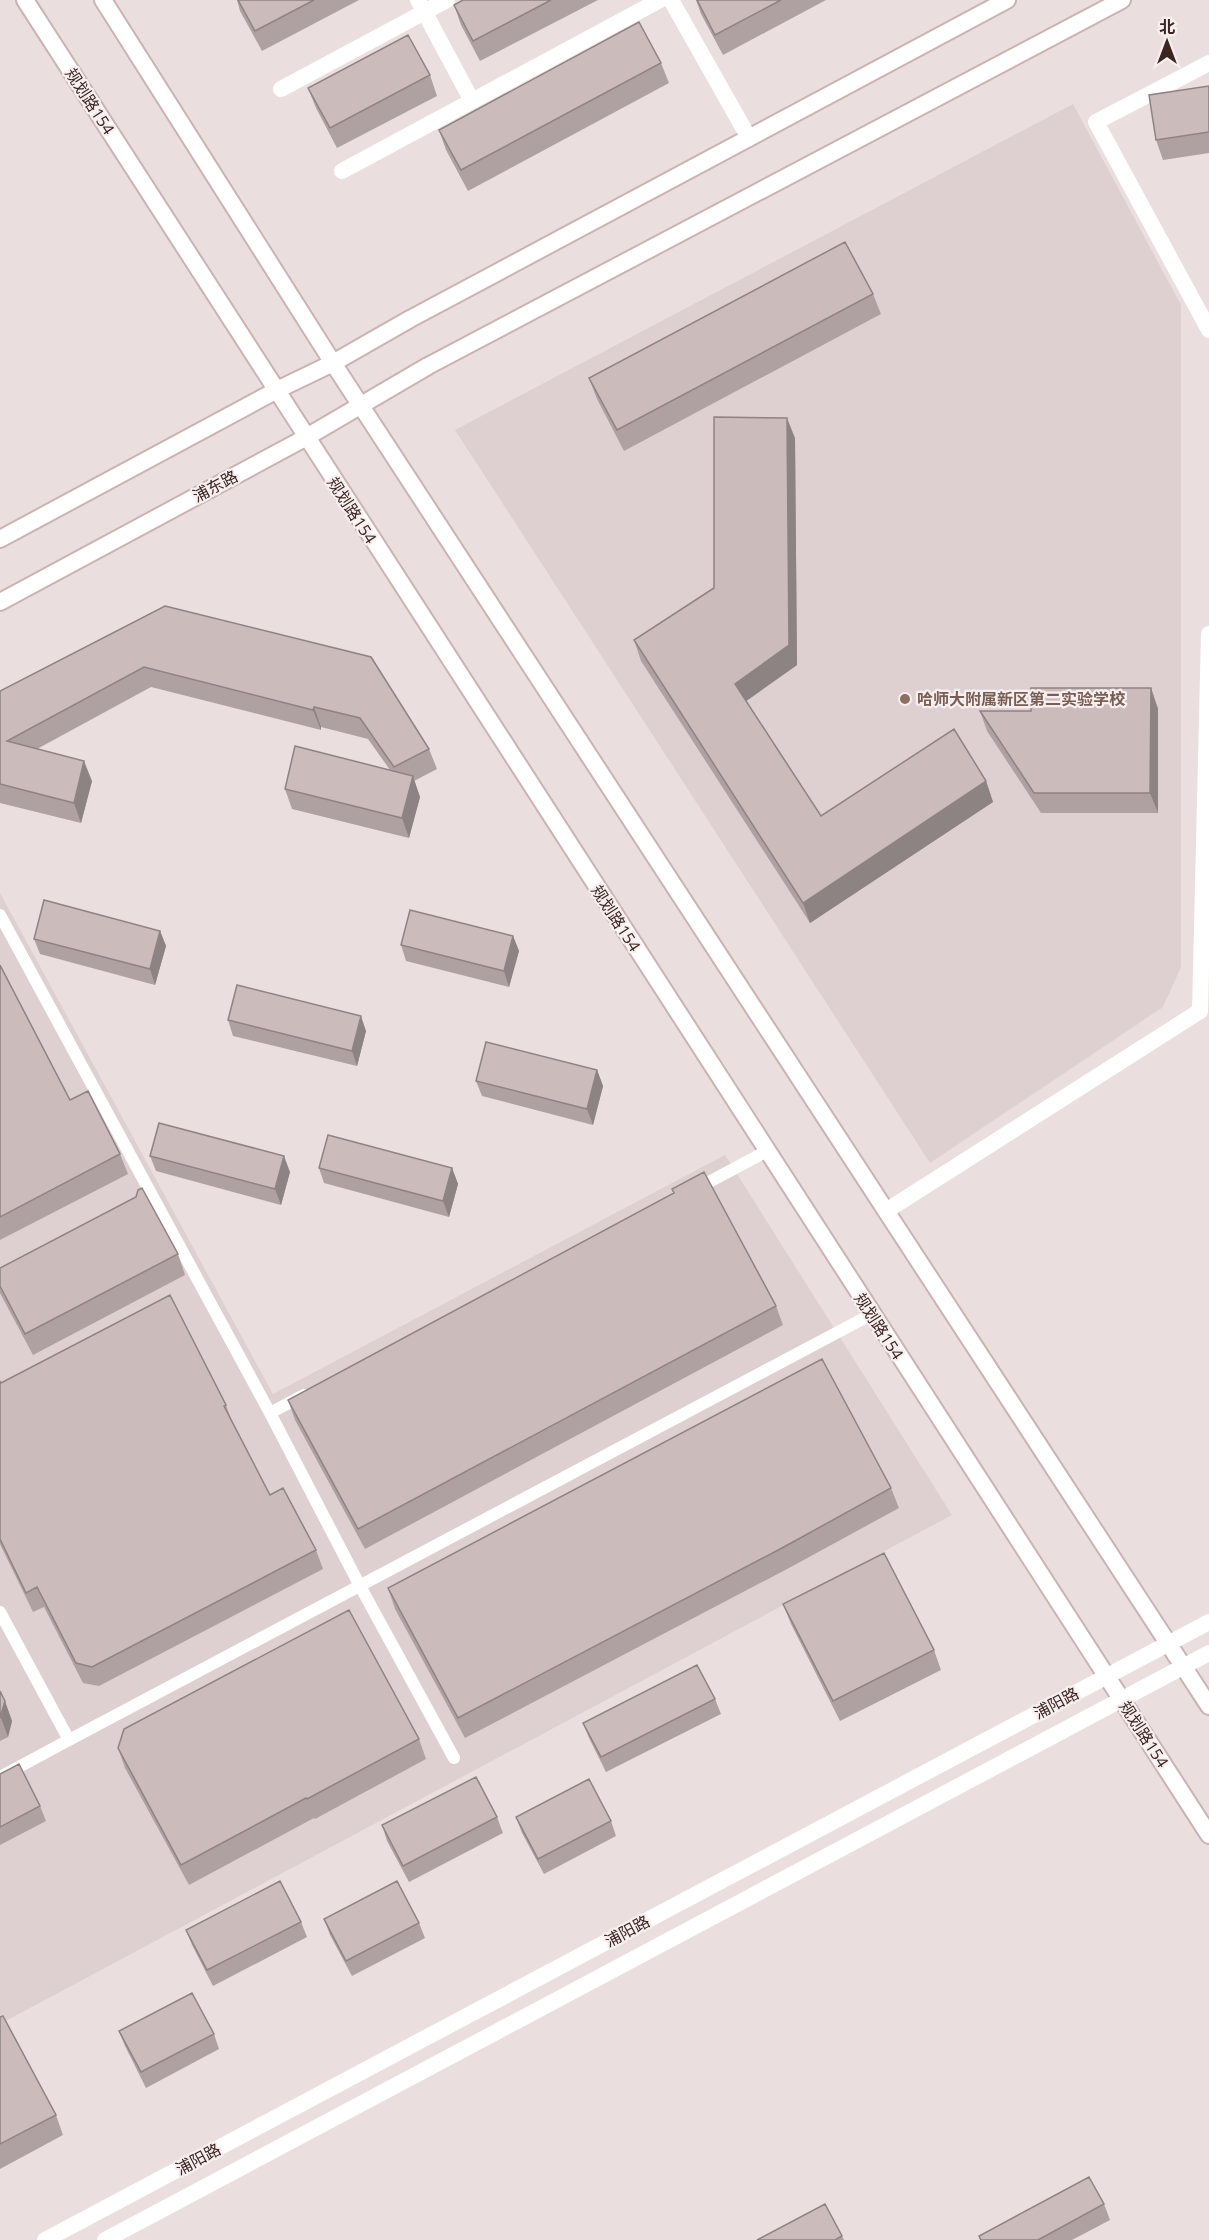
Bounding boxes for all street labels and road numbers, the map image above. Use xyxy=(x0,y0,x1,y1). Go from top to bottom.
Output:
street label: 规划路154 xyxy=(60,63,120,139)
street label: 浦东路 xyxy=(189,465,241,507)
street label: 规划路154 xyxy=(322,472,382,548)
street label: 规划路154 xyxy=(586,880,646,956)
street label: 规划路154 xyxy=(849,1288,909,1364)
street label: 浦阳路 xyxy=(1030,1682,1082,1724)
street label: 规划路154 xyxy=(1114,1696,1174,1772)
street label: 浦阳路 xyxy=(601,1910,653,1952)
street label: 浦阳路 xyxy=(172,2138,224,2180)

